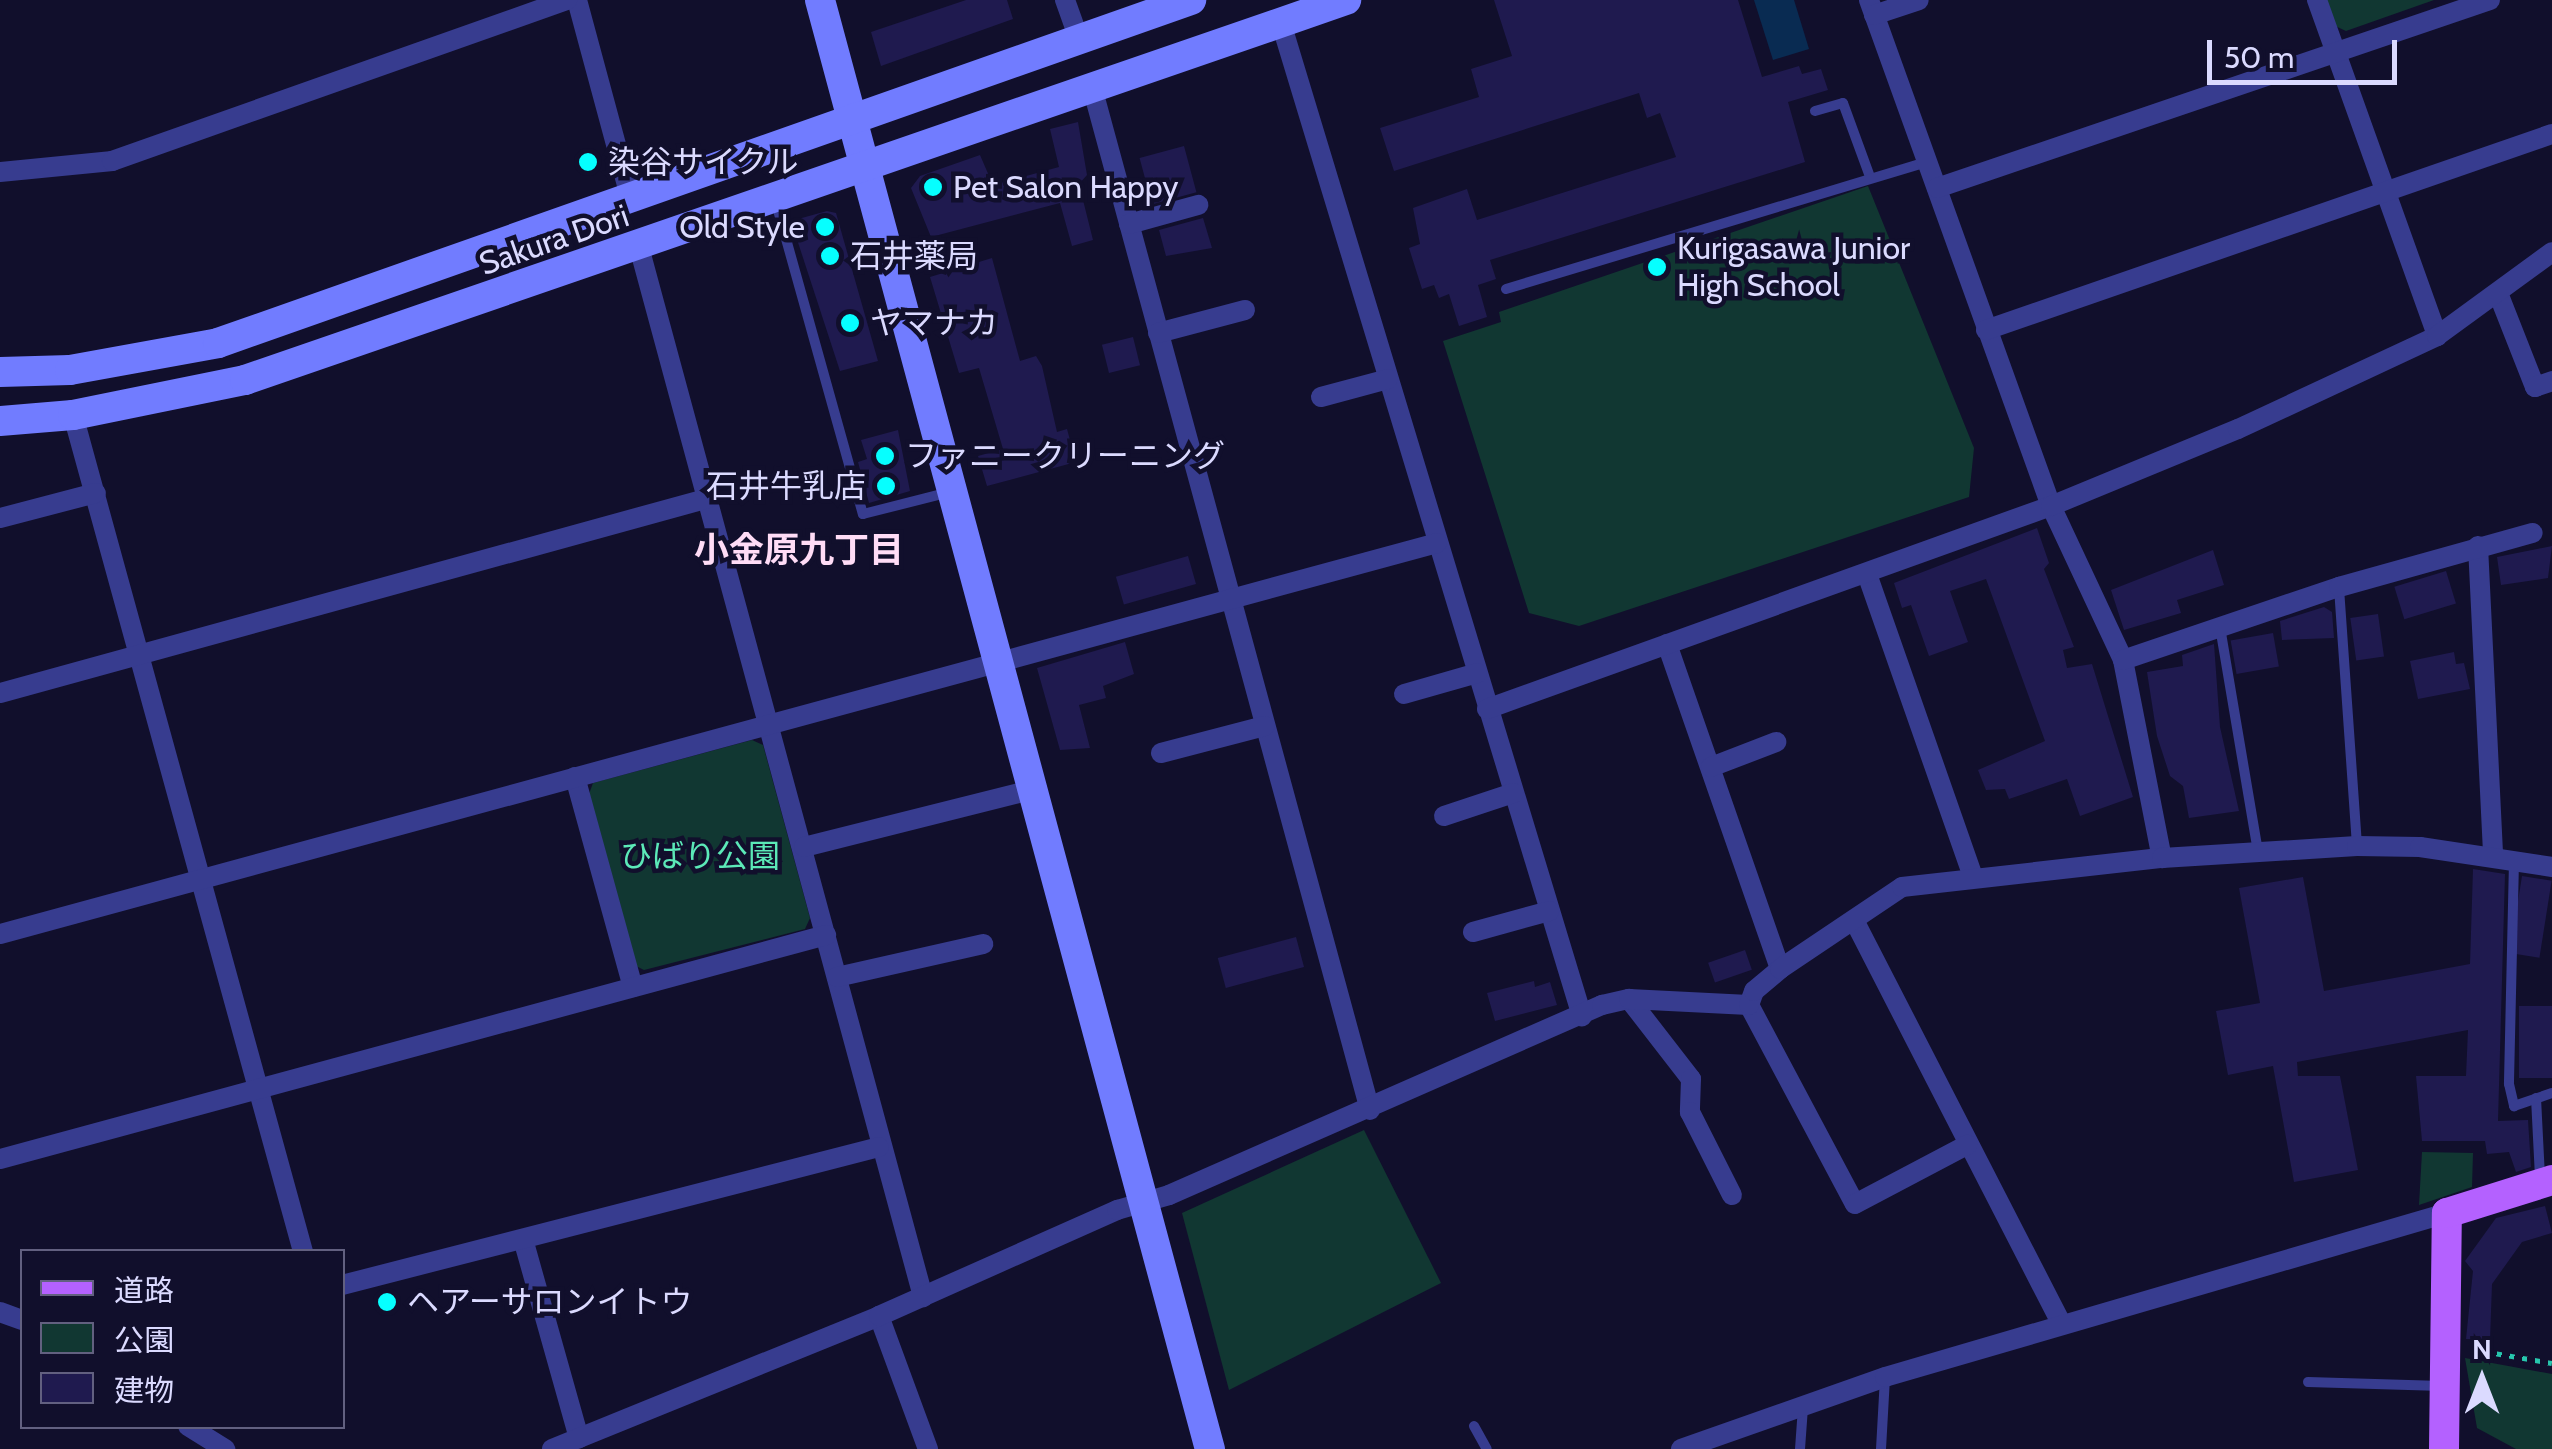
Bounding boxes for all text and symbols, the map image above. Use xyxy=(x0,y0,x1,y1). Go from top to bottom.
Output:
scale bar xyxy=(2212,20,2402,82)
text: 50 m xyxy=(2224,39,2294,76)
place label: 染谷サイクル xyxy=(608,143,800,181)
marker: 染谷サイクル xyxy=(577,151,599,173)
place label: Pet Salon Happy xyxy=(953,168,1178,206)
marker: Pet Salon Happy xyxy=(922,176,944,198)
street label: Sakura Dori xyxy=(474,197,634,283)
place label: Old Style xyxy=(679,208,805,246)
marker: Old Style xyxy=(814,216,836,238)
place label: Kurigasawa Junior High School xyxy=(1677,230,1910,305)
place label: 石井薬局 xyxy=(850,237,978,275)
marker: 石井薬局 xyxy=(819,245,841,267)
marker: Kurigasawa Junior High School xyxy=(1646,256,1668,278)
place label: ヤマナカ xyxy=(870,304,998,342)
marker: ヤマナカ xyxy=(839,312,861,334)
place label: ファニークリーニング xyxy=(905,437,1225,475)
marker: ファニークリーニング xyxy=(874,445,896,467)
place label: 石井牛乳店 xyxy=(706,467,866,505)
marker: 石井牛乳店 xyxy=(875,475,897,497)
district label: 小金原九丁目 xyxy=(694,529,904,571)
park label: ひばり公園 xyxy=(620,837,780,875)
legend xyxy=(20,1249,345,1429)
text: 道路 xyxy=(114,1272,174,1309)
place label: ヘアーサロンイトウ xyxy=(407,1283,693,1321)
marker: ヘアーサロンイトウ xyxy=(376,1291,398,1313)
text: 公園 xyxy=(114,1322,174,1359)
north arrow xyxy=(2432,1329,2532,1429)
text: N xyxy=(2472,1332,2492,1366)
text: 建物 xyxy=(114,1372,174,1409)

